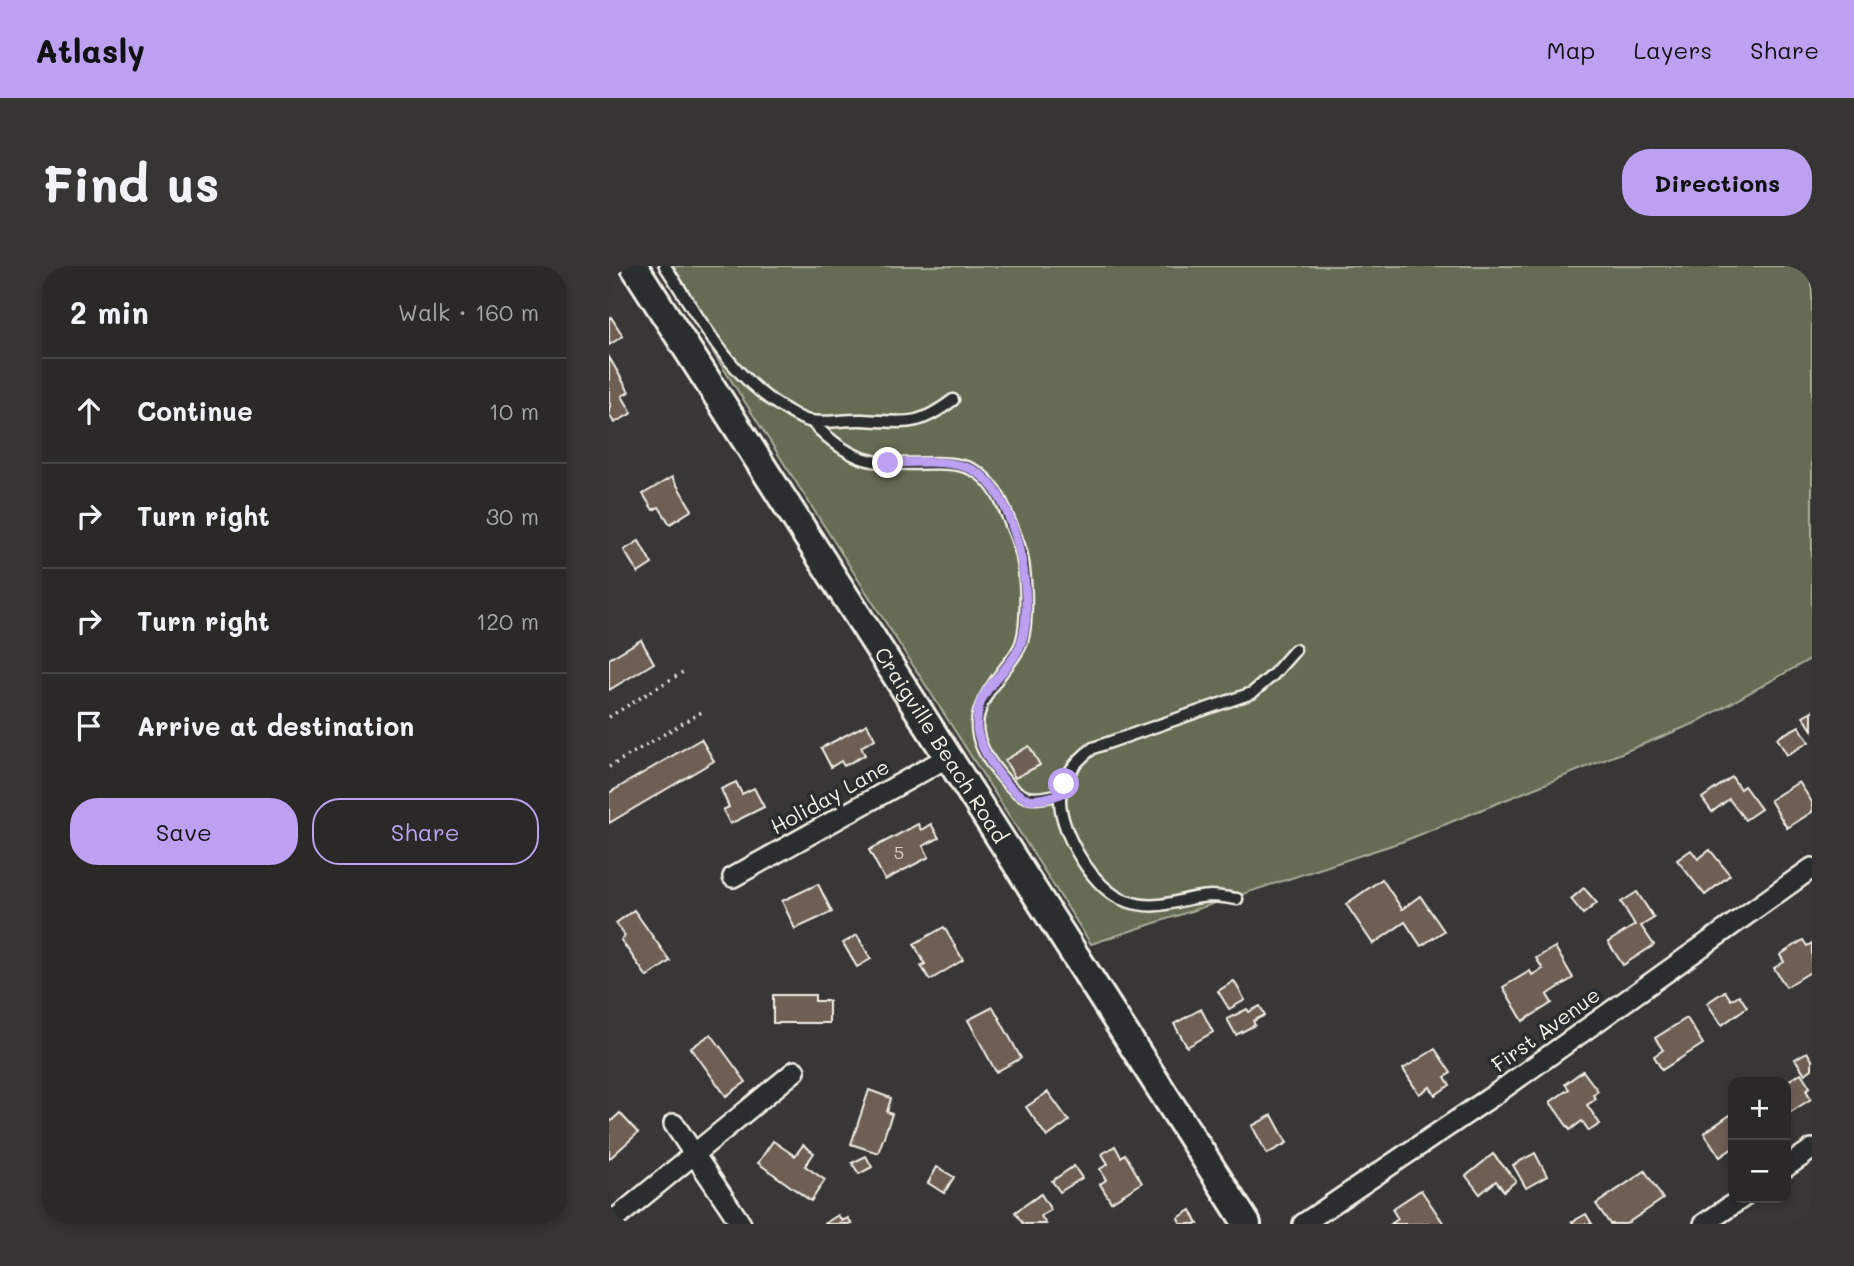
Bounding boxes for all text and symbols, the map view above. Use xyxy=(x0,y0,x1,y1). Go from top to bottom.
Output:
text: Atlasly xyxy=(35,28,145,71)
text: Map xyxy=(1547,34,1595,65)
text: Layers xyxy=(1633,34,1712,65)
text: Share xyxy=(1750,34,1819,65)
button: Directions xyxy=(1622,149,1812,216)
text: Find us xyxy=(42,151,220,214)
text: 2 min xyxy=(70,292,149,332)
text: Walk · 160 m xyxy=(398,297,539,327)
icon: ahead xyxy=(70,392,108,430)
text: Continue xyxy=(137,394,253,428)
text: 10 m xyxy=(489,396,539,426)
route end xyxy=(872,447,903,478)
icon: right xyxy=(70,497,108,535)
text: Turn right xyxy=(137,499,270,533)
text: 30 m xyxy=(486,501,539,531)
icon: right xyxy=(70,602,108,640)
text: Turn right xyxy=(137,604,270,638)
text: 120 m xyxy=(476,606,539,636)
street label: Craigville Beach Road xyxy=(869,641,1015,848)
icon: arrive xyxy=(70,707,108,745)
text: Arrive at destination xyxy=(137,709,414,743)
street label: Holiday Lane xyxy=(765,752,894,839)
route start xyxy=(1048,768,1079,799)
button: Save xyxy=(70,798,298,865)
button: Share xyxy=(312,798,539,865)
house number: 5 xyxy=(894,840,904,864)
street label: First Avenue xyxy=(1486,980,1605,1077)
map controls xyxy=(1728,1077,1791,1203)
button: + xyxy=(1728,1077,1791,1140)
button: − xyxy=(1728,1140,1791,1203)

